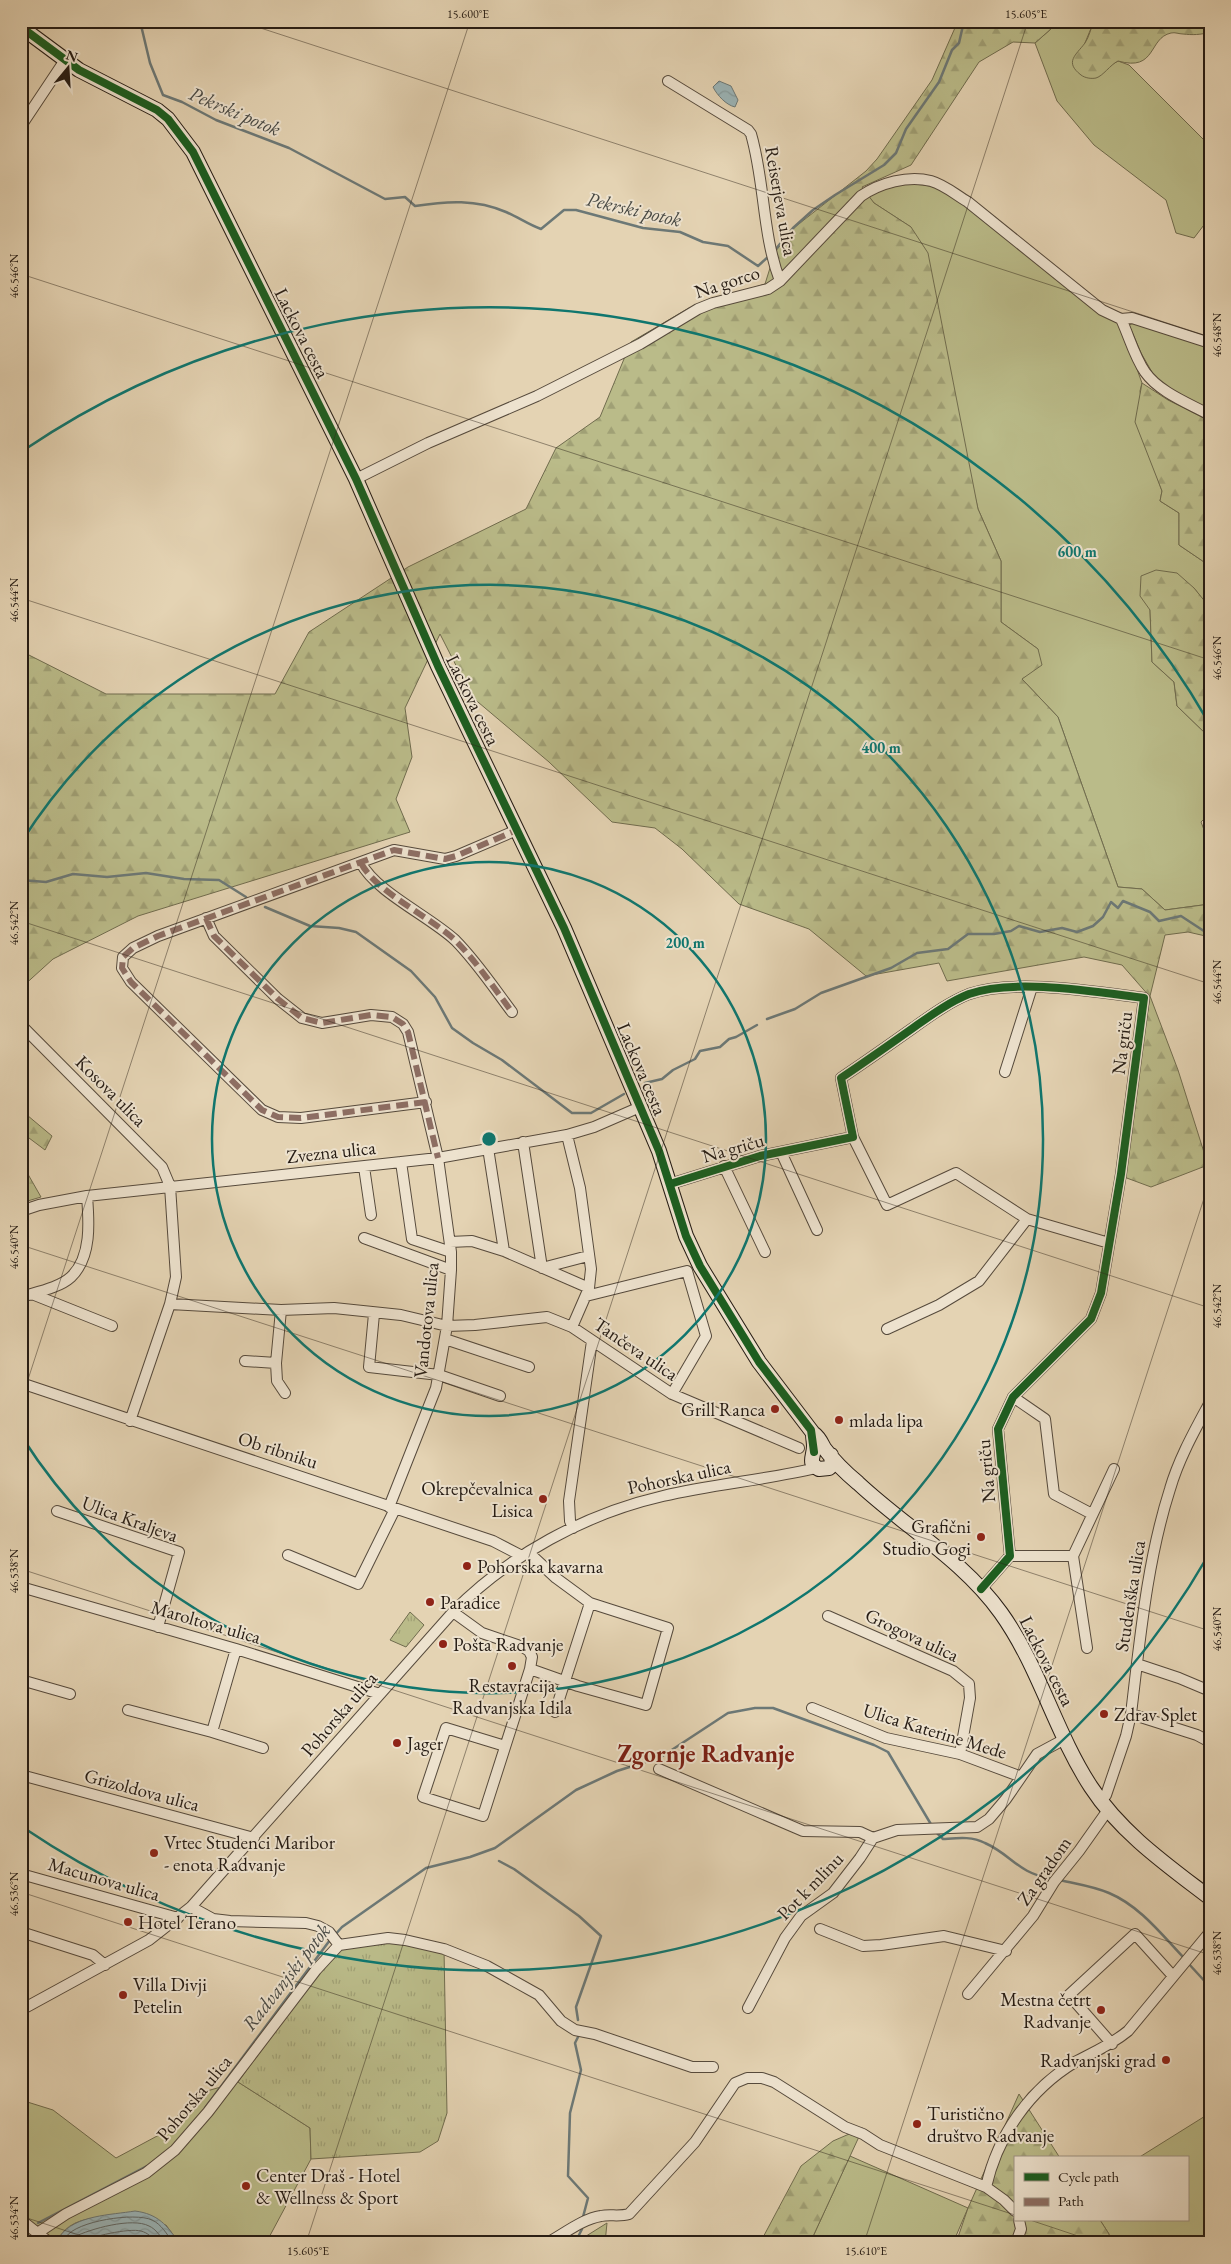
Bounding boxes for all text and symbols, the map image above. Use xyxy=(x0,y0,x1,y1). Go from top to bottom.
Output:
text: 15.600°E xyxy=(447,6,489,22)
text: 15.605°E xyxy=(1005,6,1047,22)
north arrow xyxy=(42,42,92,92)
text: N xyxy=(64,45,81,66)
water label: Pekrski potok xyxy=(185,80,285,142)
street label: Reiserjeva ulica xyxy=(759,144,803,258)
water label: Pekrski potok xyxy=(584,185,684,233)
text: 46.546°N xyxy=(6,253,22,298)
street label: Na gorco xyxy=(691,260,763,304)
street label: Lackova cesta xyxy=(269,284,336,383)
text: 46.548°N xyxy=(1209,312,1225,357)
text: 600 m xyxy=(1057,542,1097,561)
text: 46.544°N xyxy=(6,577,22,622)
text: 46.546°N xyxy=(1209,635,1225,680)
street label: Lackova cesta xyxy=(440,650,506,750)
text: 400 m xyxy=(861,738,901,757)
text: 46.542°N xyxy=(6,900,22,945)
text: 200 m xyxy=(665,933,705,952)
text: 46.544°N xyxy=(1209,959,1225,1004)
street label: Na griču xyxy=(1106,1010,1138,1076)
street label: Lackova cesta xyxy=(611,1019,673,1120)
street label: Kosova ulica xyxy=(70,1050,152,1132)
street label: Na griču xyxy=(699,1127,767,1169)
centre of rings xyxy=(480,1130,498,1148)
street label: Zvezna ulica xyxy=(285,1135,377,1169)
text: 46.540°N xyxy=(6,1224,22,1269)
street label: Vandotova ulica xyxy=(407,1260,445,1379)
text: 46.542°N xyxy=(1209,1283,1225,1328)
street label: Tančeva ulica xyxy=(589,1312,683,1387)
place label: Grill Ranca xyxy=(681,1397,765,1422)
marker: Grill Ranca xyxy=(769,1403,781,1415)
place label: mlada lipa xyxy=(849,1408,924,1433)
marker: mlada lipa xyxy=(833,1414,845,1426)
street label: Ob ribniku xyxy=(235,1425,321,1475)
street label: Na griču xyxy=(971,1438,1001,1504)
street label: Pohorska ulica xyxy=(625,1454,733,1500)
place label: Okrepčevalnica Lisica xyxy=(421,1476,533,1523)
street label: Ulica Kraljeva xyxy=(78,1490,182,1548)
marker: Okrepčevalnica Lisica xyxy=(537,1493,549,1505)
place label: Grafični Studio Gogi xyxy=(883,1514,971,1561)
marker: Grafični Studio Gogi xyxy=(975,1531,987,1543)
street label: Studenška ulica xyxy=(1109,1538,1151,1654)
text: 46.538°N xyxy=(6,1548,22,1593)
place label: Pohorska kavarna xyxy=(477,1554,604,1579)
marker: Pohorska kavarna xyxy=(461,1560,473,1572)
place label: Paradice xyxy=(440,1590,500,1615)
street label: Maroltova ulica xyxy=(148,1594,264,1650)
marker: Paradice xyxy=(424,1596,436,1608)
street label: Grogova ulica xyxy=(861,1602,963,1668)
text: 46.540°N xyxy=(1209,1606,1225,1651)
street label: Lackova cesta xyxy=(1014,1612,1081,1711)
place label: Pošta Radvanje xyxy=(453,1632,564,1657)
marker: Pošta Radvanje xyxy=(437,1638,449,1650)
marker: Restavracija Radvanjska Idila xyxy=(506,1660,518,1672)
street label: Pohorska ulica xyxy=(295,1666,383,1762)
place label: Restavracija Radvanjska Idila xyxy=(452,1673,572,1720)
street label: Ulica Katerine Mede xyxy=(860,1697,1010,1765)
place label: Zdrav Splet xyxy=(1114,1702,1197,1727)
marker: Zdrav Splet xyxy=(1098,1708,1110,1720)
place label: Jager xyxy=(405,1731,444,1756)
marker: Jager xyxy=(391,1737,403,1749)
district label: Zgornje Radvanje xyxy=(618,1738,794,1770)
street label: Grizoldova ulica xyxy=(82,1763,203,1817)
place label: Vrtec Studenci Maribor - enota Radvanje xyxy=(164,1830,336,1877)
street label: Za gradom xyxy=(1011,1831,1077,1910)
marker: Vrtec Studenci Maribor - enota Radvanje xyxy=(148,1847,160,1859)
street label: Pot k mlinu xyxy=(771,1847,849,1925)
street label: Macunova ulica xyxy=(45,1851,163,1907)
text: 46.536°N xyxy=(6,1871,22,1916)
place label: Hotel Terano xyxy=(138,1910,236,1935)
marker: Hotel Terano xyxy=(122,1916,134,1928)
water label: Radvanjski potok xyxy=(236,1918,336,2036)
text: 46.538°N xyxy=(1209,1930,1225,1975)
place label: Villa Divji Petelin xyxy=(133,1972,207,2019)
place label: Mestna četrt Radvanje xyxy=(1000,1987,1091,2034)
marker: Villa Divji Petelin xyxy=(117,1989,129,2001)
marker: Mestna četrt Radvanje xyxy=(1095,2004,1107,2016)
place label: Radvanjski grad xyxy=(1040,2048,1156,2073)
street label: Pohorska ulica xyxy=(151,2049,238,2146)
marker: Radvanjski grad xyxy=(1160,2054,1172,2066)
place label: Turistično društvo Radvanje xyxy=(927,2101,1054,2148)
marker: Turistično društvo Radvanje xyxy=(911,2118,923,2130)
legend xyxy=(1014,2156,1188,2222)
place label: Center Draš - Hotel & Wellness & Sport xyxy=(256,2163,401,2210)
text: Cycle path xyxy=(1058,2167,1120,2186)
marker: Center Draš - Hotel & Wellness & Sport xyxy=(240,2180,252,2192)
text: Path xyxy=(1058,2191,1084,2210)
text: 46.534°N xyxy=(6,2195,22,2240)
text: 15.605°E xyxy=(287,2243,329,2259)
text: 15.610°E xyxy=(845,2243,887,2259)

